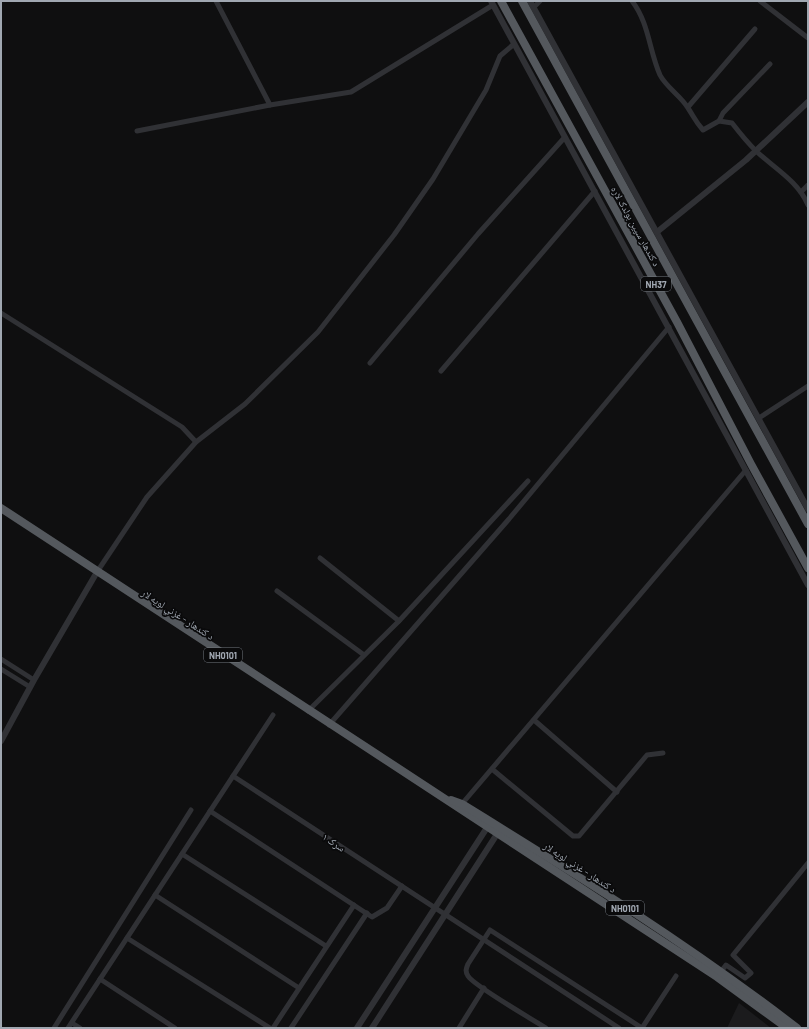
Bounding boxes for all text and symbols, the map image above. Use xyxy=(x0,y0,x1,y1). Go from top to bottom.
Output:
street label: د کندهار سپین بولدک لاره xyxy=(608,184,663,269)
road number: NH37 xyxy=(641,277,671,291)
street label: د کندهار - غزني لويه لار xyxy=(137,586,216,644)
road number: NH0101 xyxy=(204,648,242,662)
street label: سرک ۱ xyxy=(321,830,348,854)
street label: د کندهار - غزني لويه لار xyxy=(539,839,618,897)
road number: NH0101 xyxy=(606,901,644,915)

